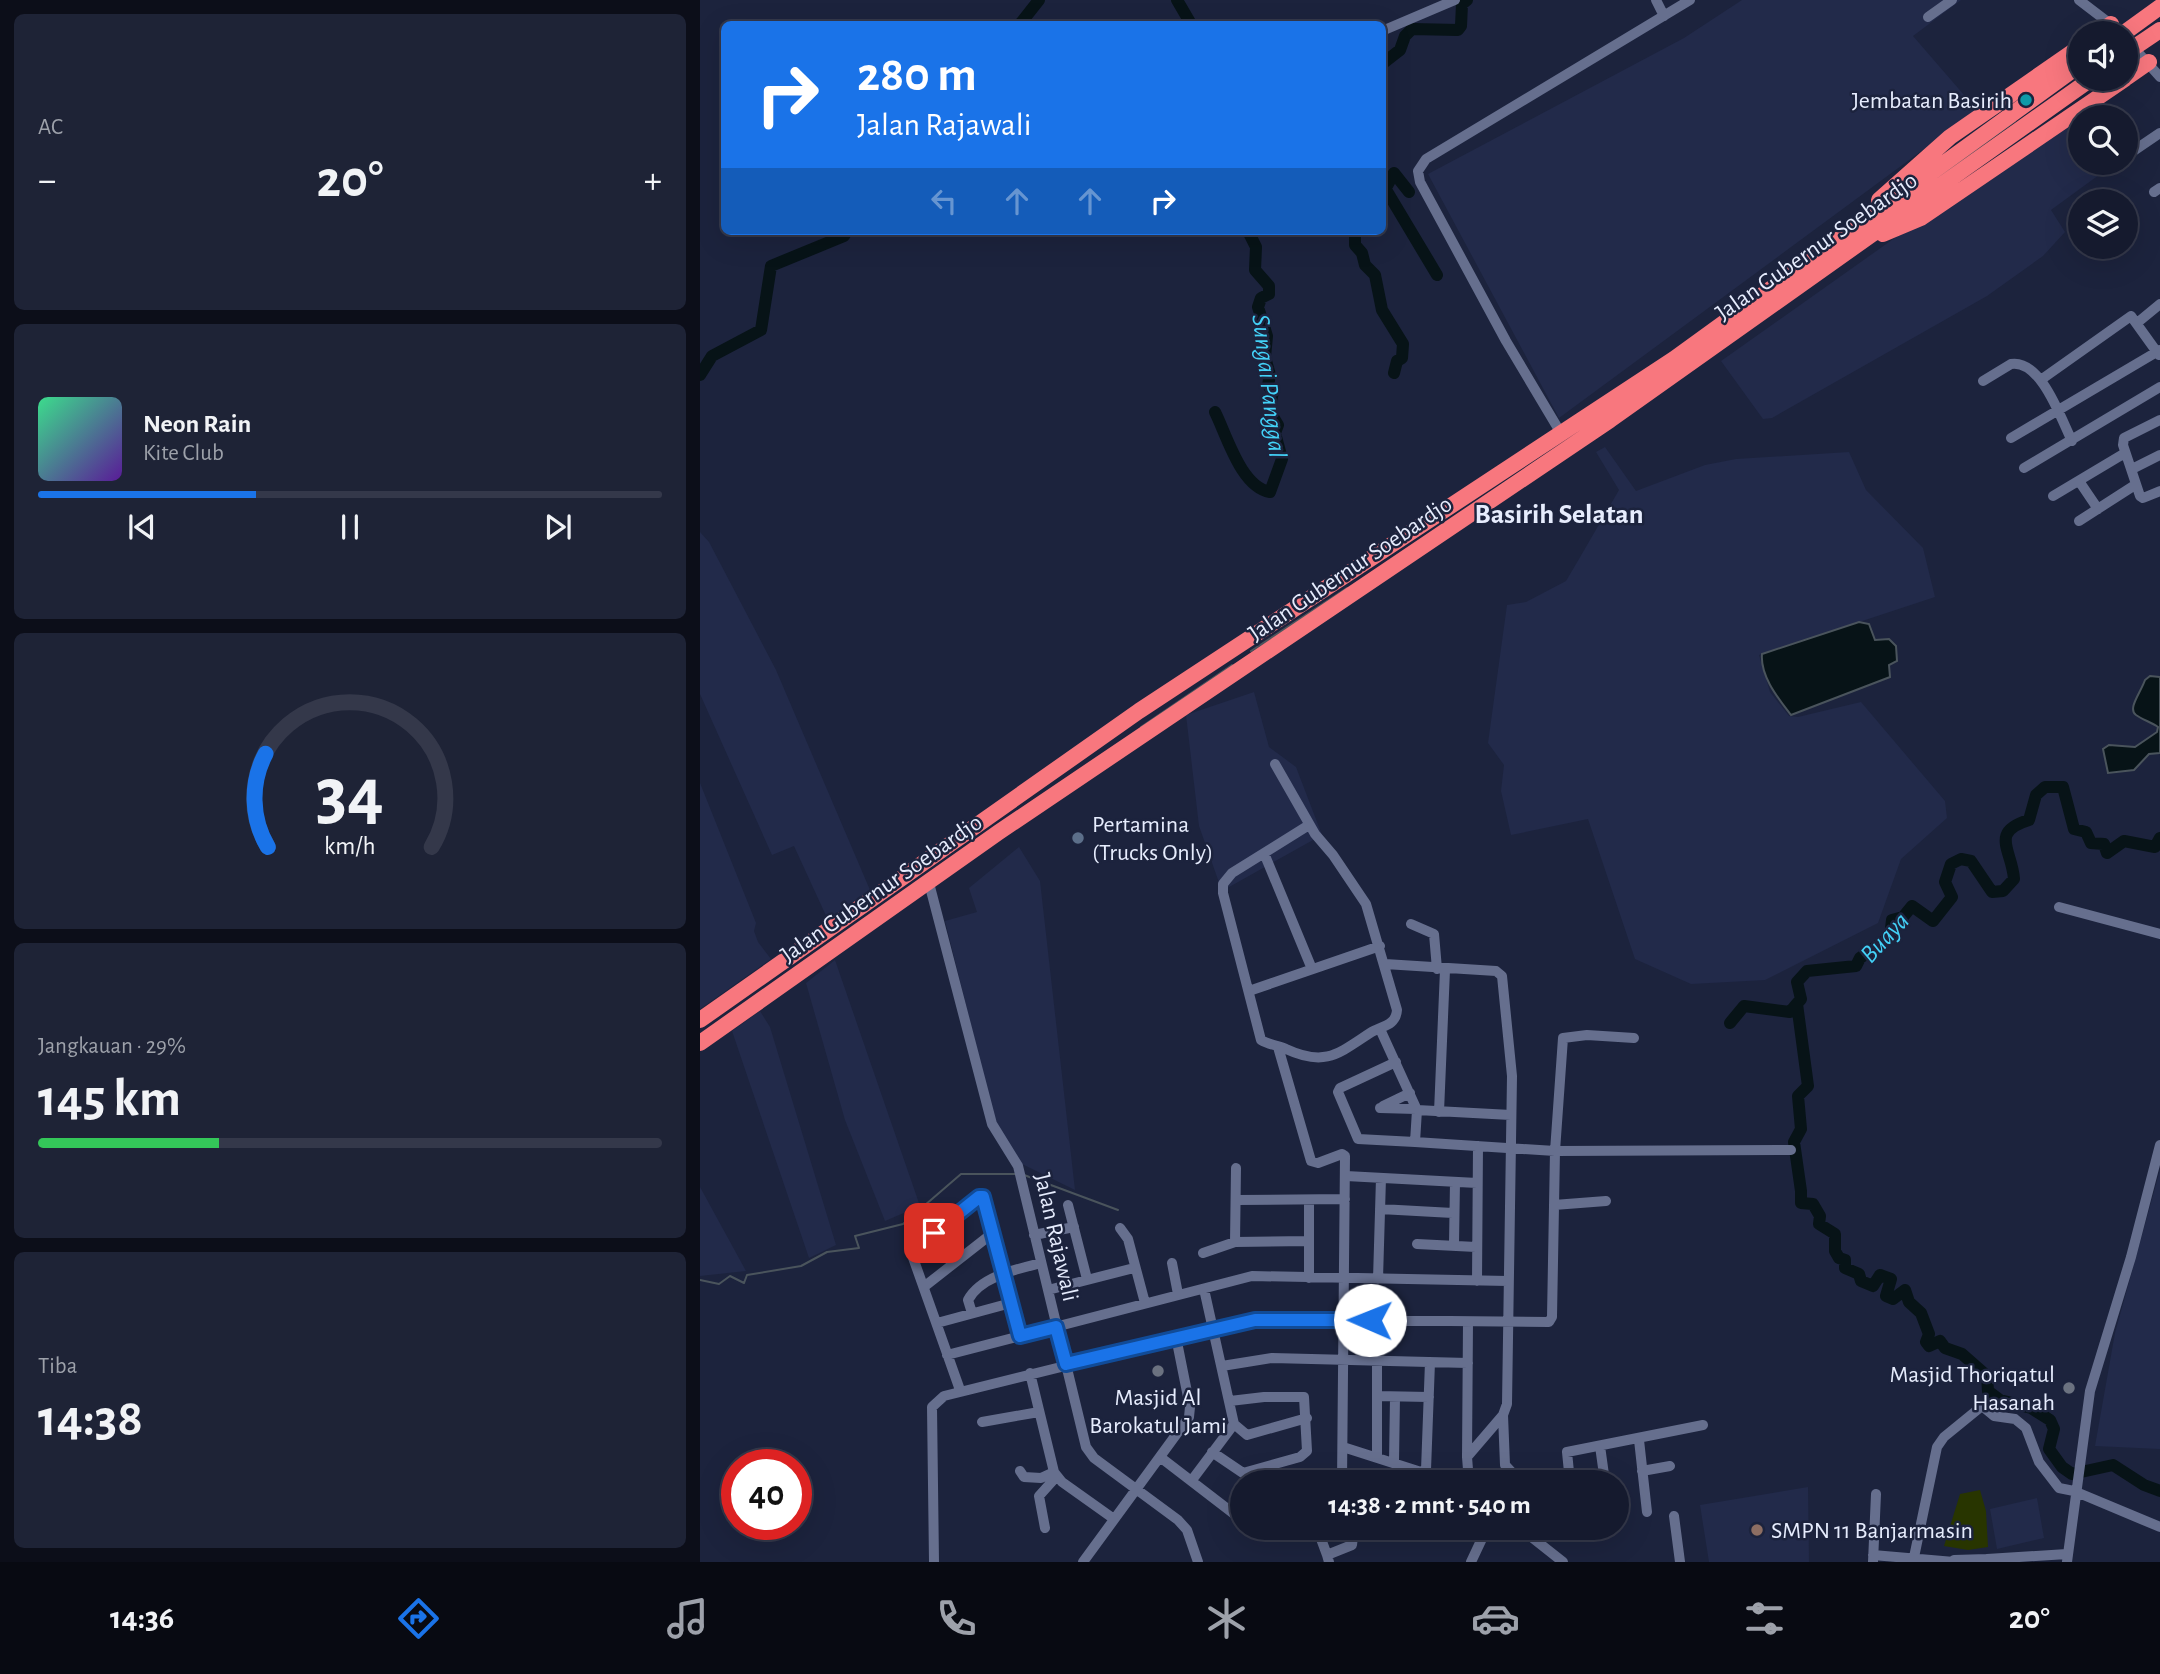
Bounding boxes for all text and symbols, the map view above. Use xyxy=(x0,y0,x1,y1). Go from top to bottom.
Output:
map controls xyxy=(2068,21,2138,259)
button: sound xyxy=(2068,21,2138,91)
icon: right xyxy=(742,49,833,140)
text: 280 m xyxy=(857,51,977,100)
place label: Jembatan Basirih xyxy=(1852,89,2012,113)
marker: Jembatan Basirih xyxy=(2018,92,2034,108)
button: search xyxy=(2068,105,2138,175)
text: Jalan Rajawali xyxy=(857,109,1031,141)
text: AC xyxy=(38,116,63,139)
text: 20° xyxy=(317,154,383,206)
text: − xyxy=(38,162,56,200)
text: + xyxy=(644,162,662,200)
street label: Jalan Gubernur Soebardjo xyxy=(1711,168,1922,325)
icon: left xyxy=(925,182,963,220)
icon: ahead xyxy=(998,182,1036,220)
icon: ahead xyxy=(1071,182,1109,220)
icon: right xyxy=(1144,182,1182,220)
button: layers xyxy=(2068,189,2138,259)
water label: Sungai Panggal xyxy=(1247,313,1291,460)
text: Neon Rain xyxy=(143,411,251,437)
text: Kite Club xyxy=(143,442,224,465)
street label: Jalan Gubernur Soebardjo xyxy=(1244,492,1457,646)
district label: Basirih Selatan xyxy=(1475,501,1643,529)
icon: previous xyxy=(123,508,161,546)
icon: pause xyxy=(331,508,369,546)
icon: next xyxy=(539,508,577,546)
text: 34 xyxy=(316,759,384,832)
street label: Jalan Gubernur Soebardjo xyxy=(776,810,987,967)
place label: Pertamina (Trucks Only) xyxy=(1092,813,1213,865)
marker: Pertamina (Trucks Only) xyxy=(1070,830,1086,846)
text: km/h xyxy=(324,834,376,859)
water label: Buaya xyxy=(1855,908,1914,968)
text: Jangkauan · 29% xyxy=(38,1035,186,1058)
text: 145 km xyxy=(38,1073,181,1125)
street label: Jalan Rajawali xyxy=(1030,1171,1082,1304)
pin xyxy=(904,1203,964,1263)
icon: arrive xyxy=(915,1214,953,1252)
position arrow xyxy=(1333,1283,1407,1357)
text: Tiba xyxy=(38,1355,77,1378)
marker: Masjid Al Barokatul Jami xyxy=(1150,1363,1166,1379)
place label: Masjid Thoriqatul Hasanah xyxy=(1890,1363,2055,1415)
marker: Masjid Thoriqatul Hasanah xyxy=(2061,1380,2077,1396)
place label: Masjid Al Barokatul Jami xyxy=(1089,1386,1227,1438)
text: 14:38 xyxy=(38,1393,143,1445)
speed limit sign: 40 xyxy=(721,1449,812,1540)
text: 14:38 · 2 mnt · 540 m xyxy=(1328,1492,1531,1518)
place label: SMPN 11 Banjarmasin xyxy=(1771,1519,1973,1543)
marker: SMPN 11 Banjarmasin xyxy=(1749,1522,1765,1538)
icon: directions xyxy=(394,1594,443,1643)
icon: music xyxy=(663,1594,712,1643)
icon: phone xyxy=(932,1594,981,1643)
icon: climate xyxy=(1202,1594,1251,1643)
icon: car xyxy=(1471,1594,1520,1643)
icon: filters xyxy=(1740,1594,1789,1643)
text: 14:36 xyxy=(110,1602,174,1634)
text: 20° xyxy=(2009,1602,2050,1634)

